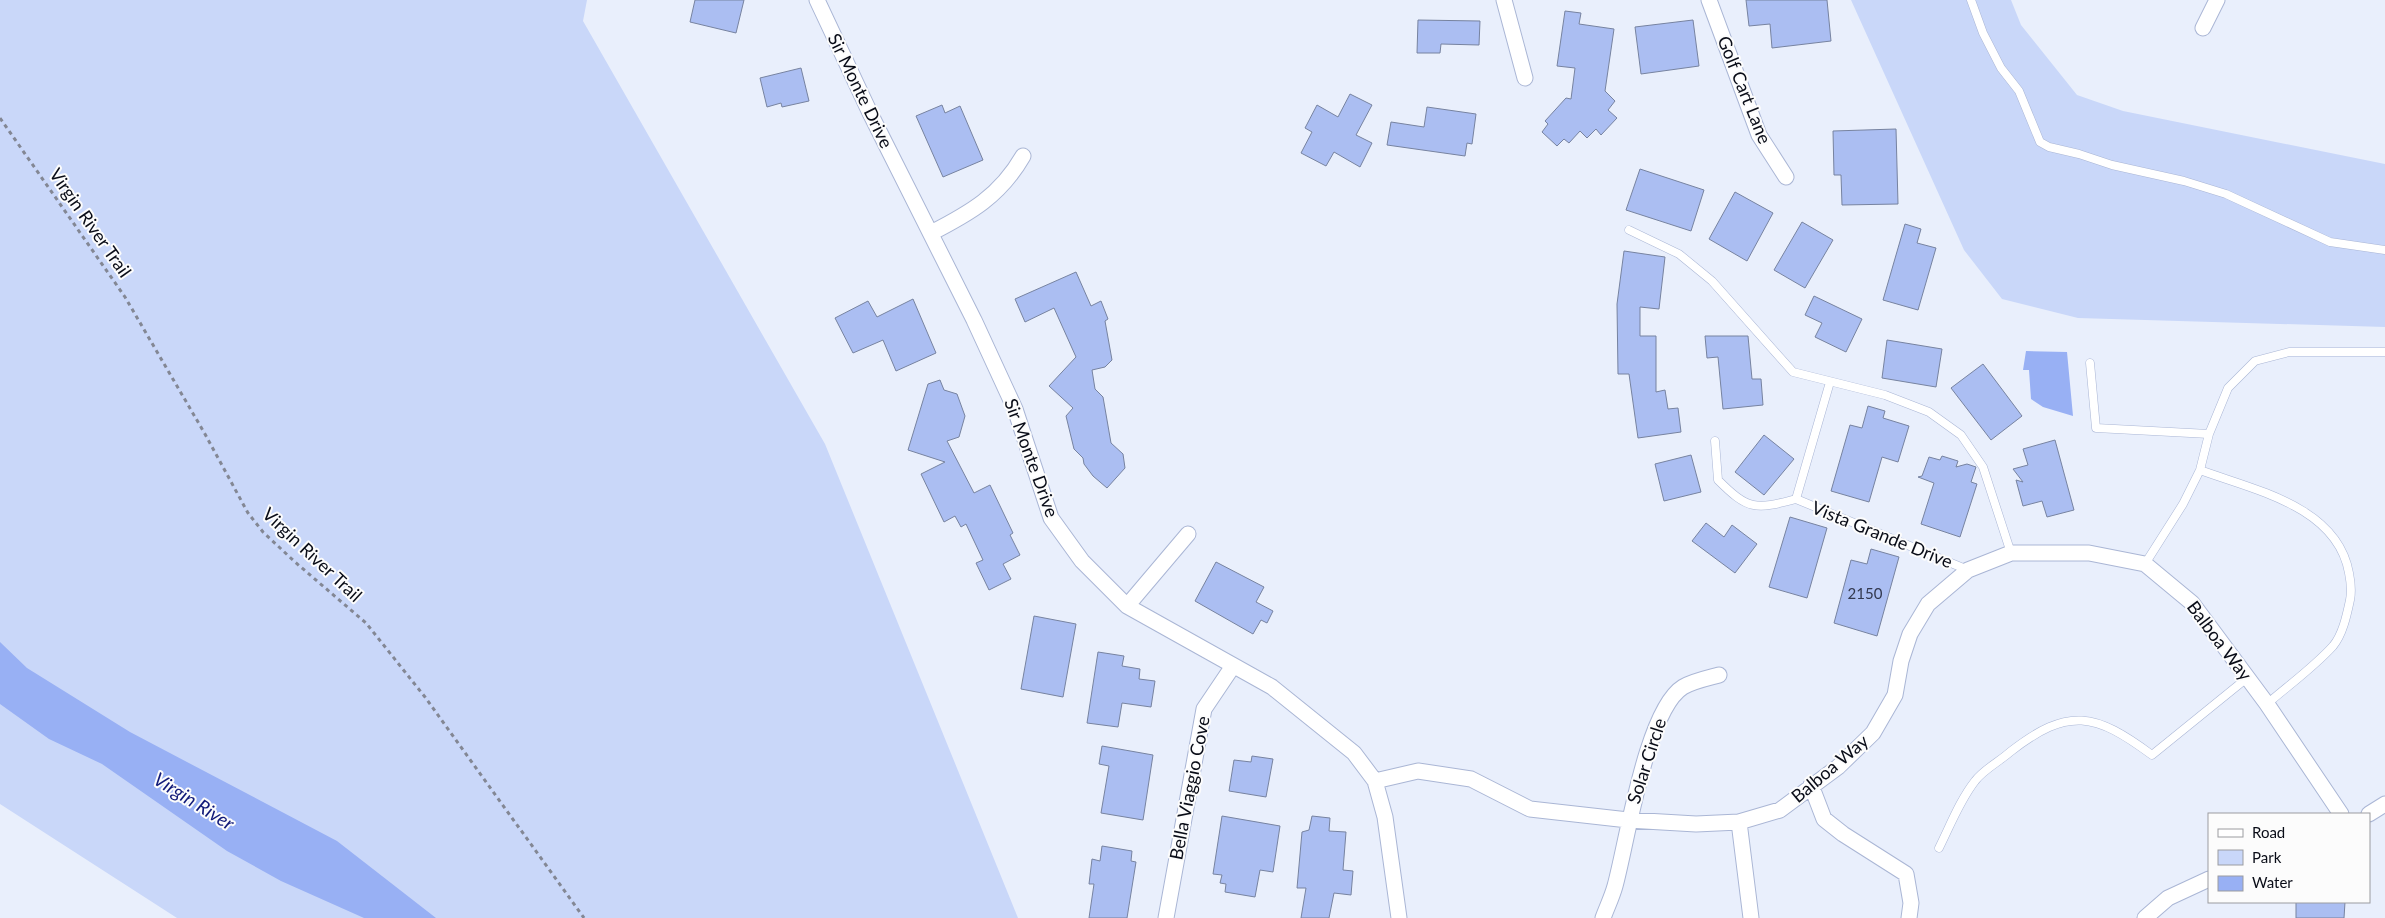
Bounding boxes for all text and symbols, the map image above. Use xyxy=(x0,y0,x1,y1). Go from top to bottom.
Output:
street label: Sir Monte Drive xyxy=(824,30,898,151)
street label: Golf Cart Lane xyxy=(1713,32,1777,147)
street label: Virgin River Trail xyxy=(45,164,137,281)
street label: Sir Monte Drive xyxy=(1000,395,1064,520)
street label: Vista Grande Drive xyxy=(1809,496,1956,572)
street label: Virgin River Trail xyxy=(258,503,367,606)
house number: 2150 xyxy=(1848,584,1883,602)
street label: Balboa Way xyxy=(2183,596,2257,685)
street label: Bella Viaggio Cove xyxy=(1164,714,1214,862)
street label: Solar Circle xyxy=(1622,715,1670,806)
street label: Balboa Way xyxy=(1786,729,1873,807)
water label: Virgin River xyxy=(150,767,239,835)
legend xyxy=(2208,813,2370,903)
text: Road xyxy=(2252,823,2285,841)
text: Park xyxy=(2252,848,2282,866)
text: Water xyxy=(2252,873,2293,891)

